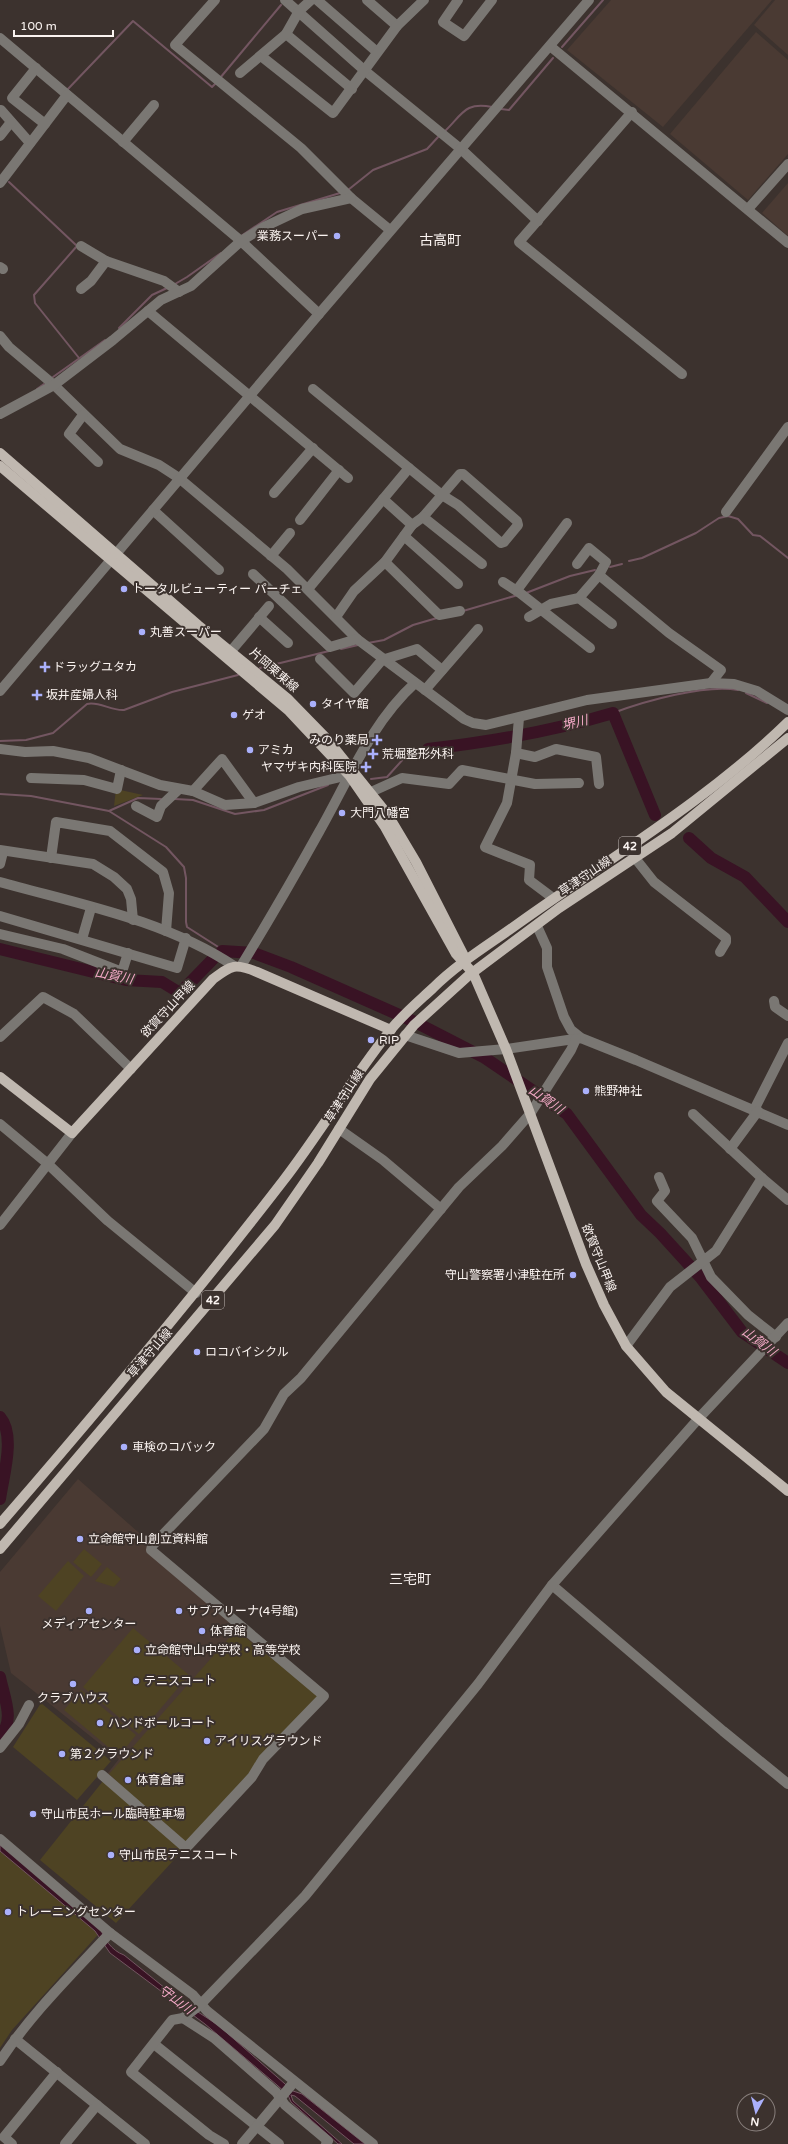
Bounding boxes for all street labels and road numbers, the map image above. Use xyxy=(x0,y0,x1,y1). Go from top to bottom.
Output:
street label: 片岡栗東線 xyxy=(247,645,301,695)
road number: 42 xyxy=(619,837,641,855)
street label: 草津守山線 xyxy=(556,853,614,899)
street label: 欲賀守山甲線 xyxy=(138,978,198,1040)
street label: 草津守山線 xyxy=(322,1067,366,1125)
street label: 欲賀守山甲線 xyxy=(579,1222,619,1294)
road number: 42 xyxy=(202,1291,224,1309)
street label: 草津守山線 xyxy=(125,1326,175,1380)

